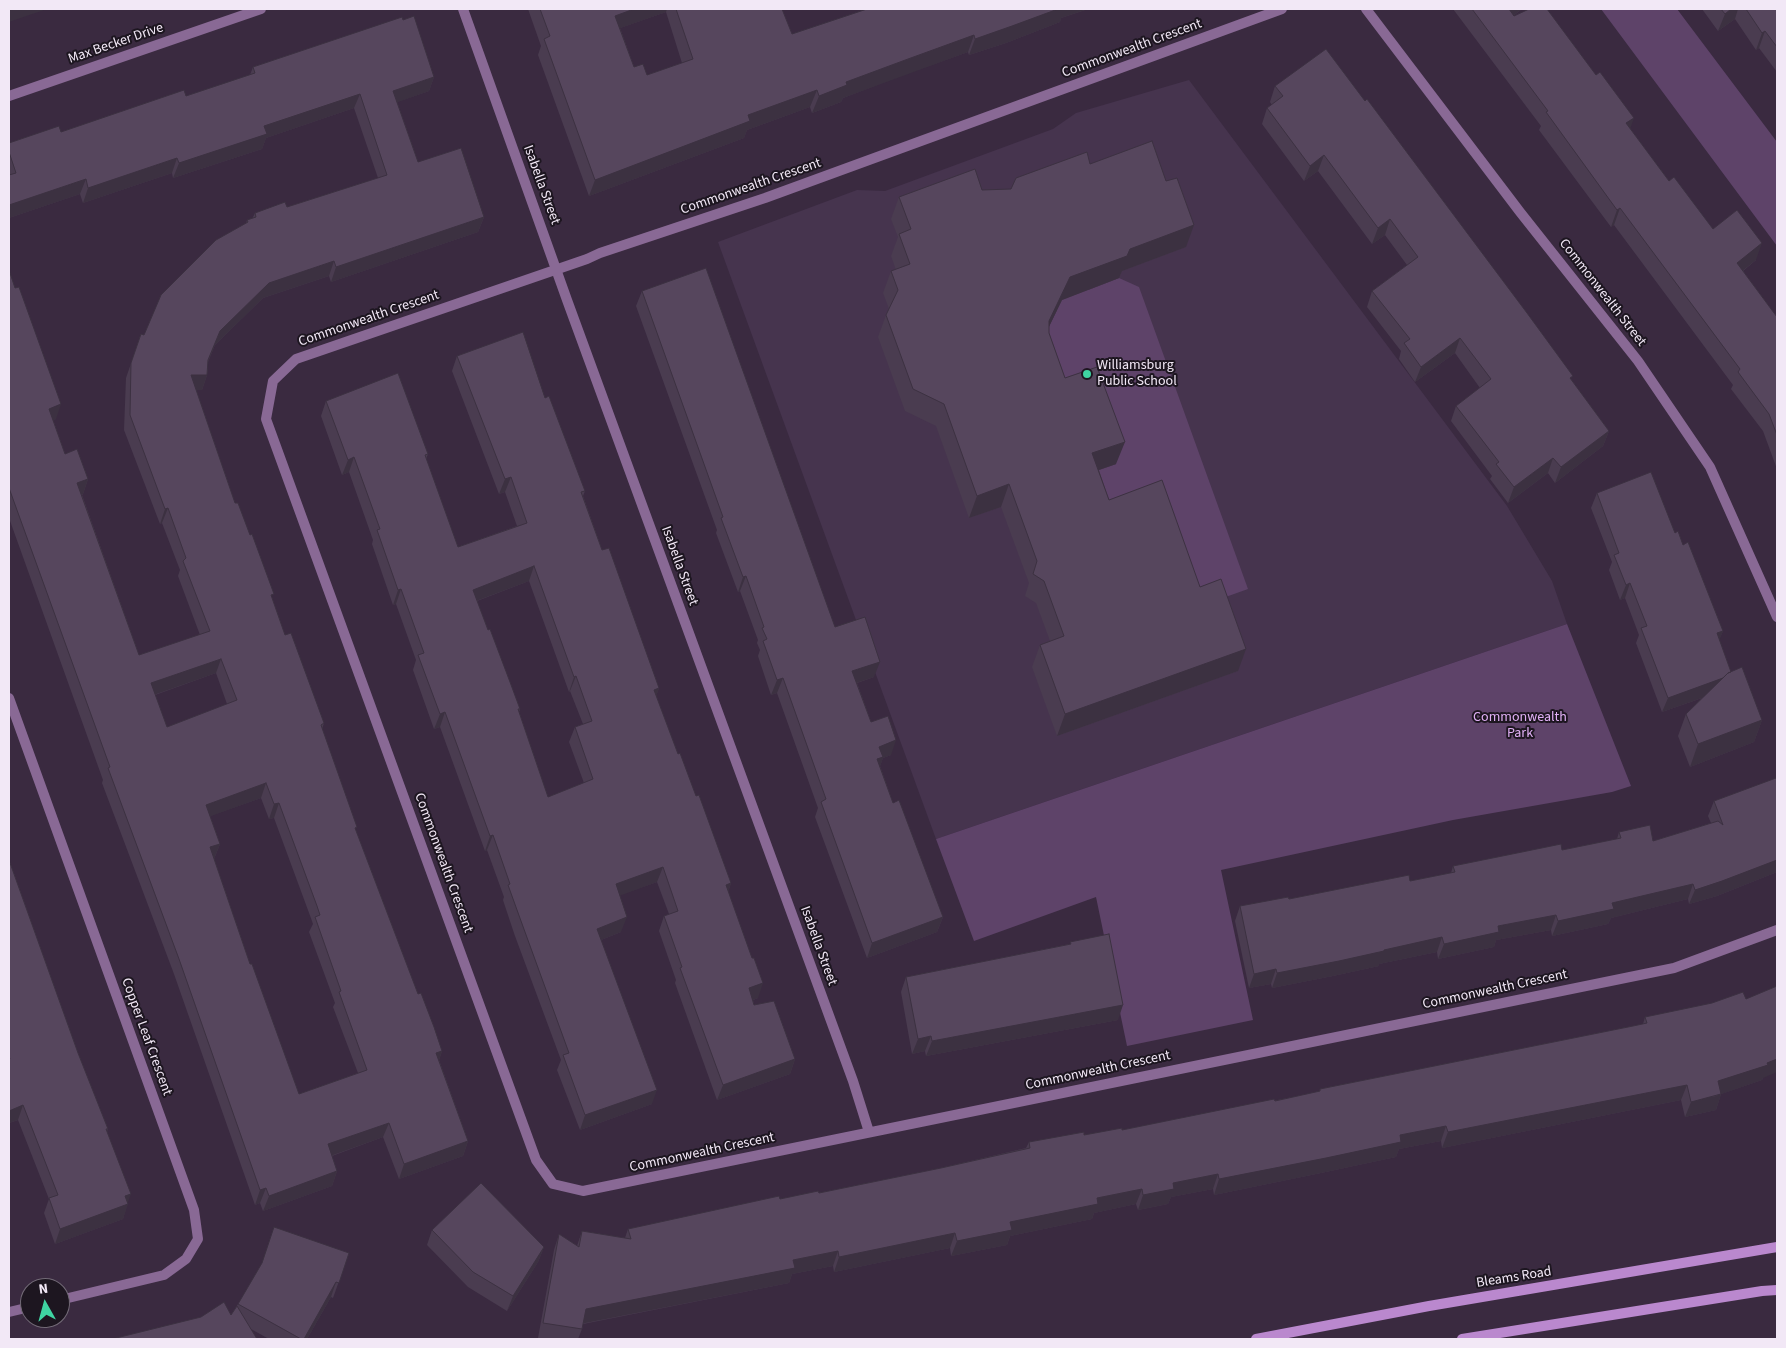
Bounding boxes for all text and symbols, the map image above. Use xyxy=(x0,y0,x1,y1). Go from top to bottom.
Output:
street label: Commonwealth Crescent xyxy=(1060,16,1204,82)
street label: Max Becker Drive xyxy=(66,20,166,68)
street label: Isabella Street xyxy=(519,143,563,227)
street label: Commonwealth Crescent xyxy=(679,155,823,219)
street label: Commonwealth Street xyxy=(1555,236,1649,350)
street label: Commonwealth Crescent xyxy=(297,287,441,351)
place label: Williamsburg Public School xyxy=(1097,358,1177,391)
marker: Williamsburg Public School xyxy=(1081,368,1093,380)
street label: Isabella Street xyxy=(657,524,701,608)
park label: Commonwealth Park xyxy=(1473,710,1567,742)
street label: Commonwealth Crescent xyxy=(410,791,476,935)
street label: Isabella Street xyxy=(796,904,840,988)
street label: Commonwealth Crescent xyxy=(1421,966,1569,1014)
street label: Copper Leaf Crescent xyxy=(117,976,175,1098)
street label: Commonwealth Crescent xyxy=(1024,1047,1172,1095)
street label: Commonwealth Crescent xyxy=(628,1129,776,1177)
street label: Bleams Road xyxy=(1475,1264,1553,1292)
north arrow xyxy=(20,1278,70,1328)
text: N xyxy=(37,1279,49,1300)

